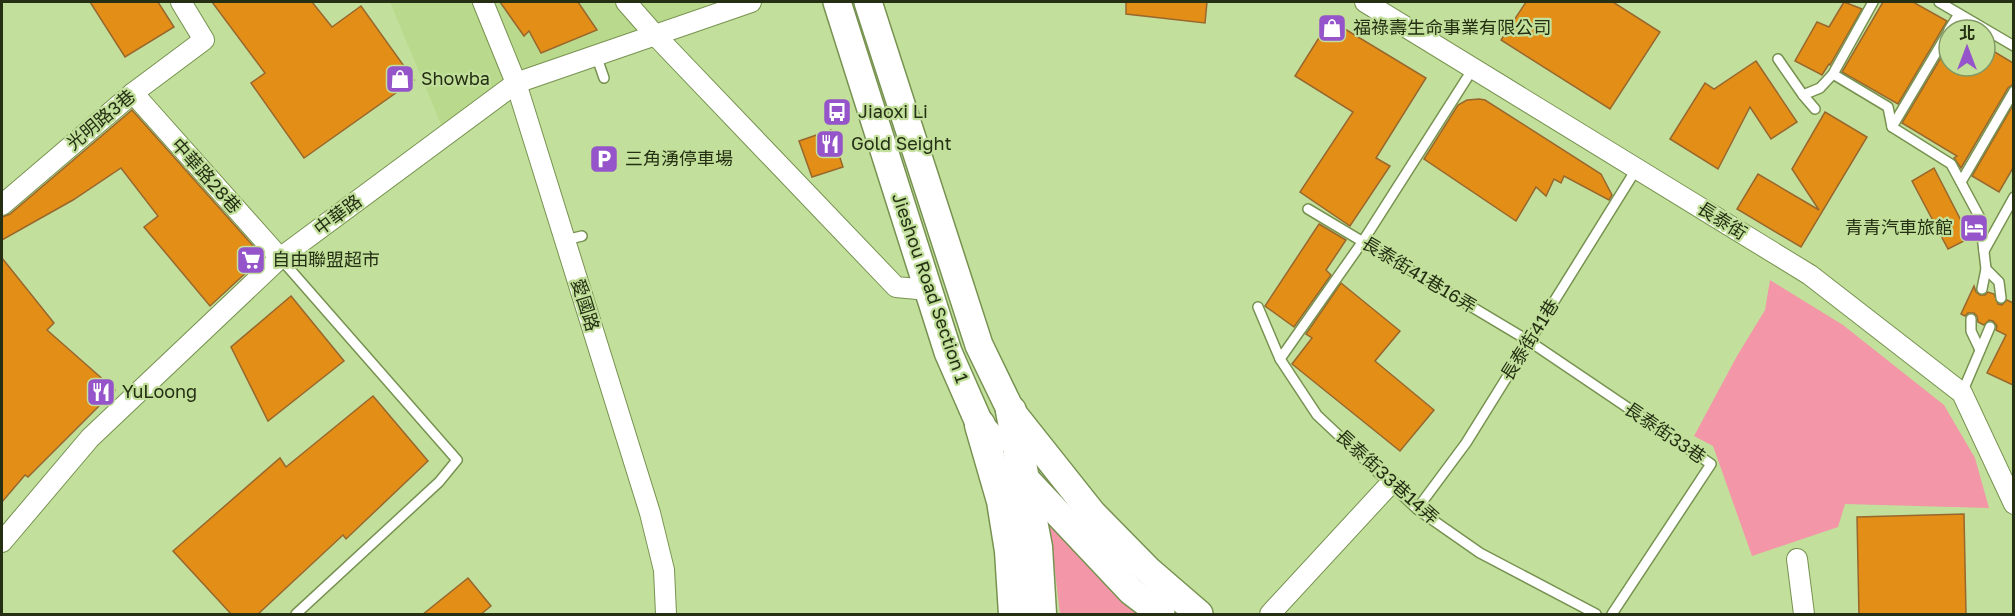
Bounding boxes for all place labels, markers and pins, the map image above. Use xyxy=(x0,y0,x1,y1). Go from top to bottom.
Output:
shop icon: 福祿壽生命事業有限公司 xyxy=(1316,12,1348,44)
place label: 福祿壽生命事業有限公司 xyxy=(1353,16,1551,38)
shop icon: Showba xyxy=(384,63,416,95)
place label: Showba xyxy=(421,67,490,89)
bus stop icon: Jiaoxi Li xyxy=(821,96,853,128)
place label: Jiaoxi Li xyxy=(858,100,928,122)
restaurant icon: Gold Seight xyxy=(814,128,846,160)
place label: Gold Seight xyxy=(851,132,952,154)
parking icon: 三角湧停車場 xyxy=(588,143,620,175)
place label: 三角湧停車場 xyxy=(625,147,733,169)
hotel icon: 青青汽車旅館 xyxy=(1958,212,1990,244)
place label: 青青汽車旅館 xyxy=(1845,216,1953,238)
supermarket icon: 自由聯盟超市 xyxy=(235,244,267,276)
place label: 自由聯盟超市 xyxy=(272,248,380,270)
restaurant icon: YuLoong xyxy=(85,376,117,408)
place label: YuLoong xyxy=(122,380,197,402)

